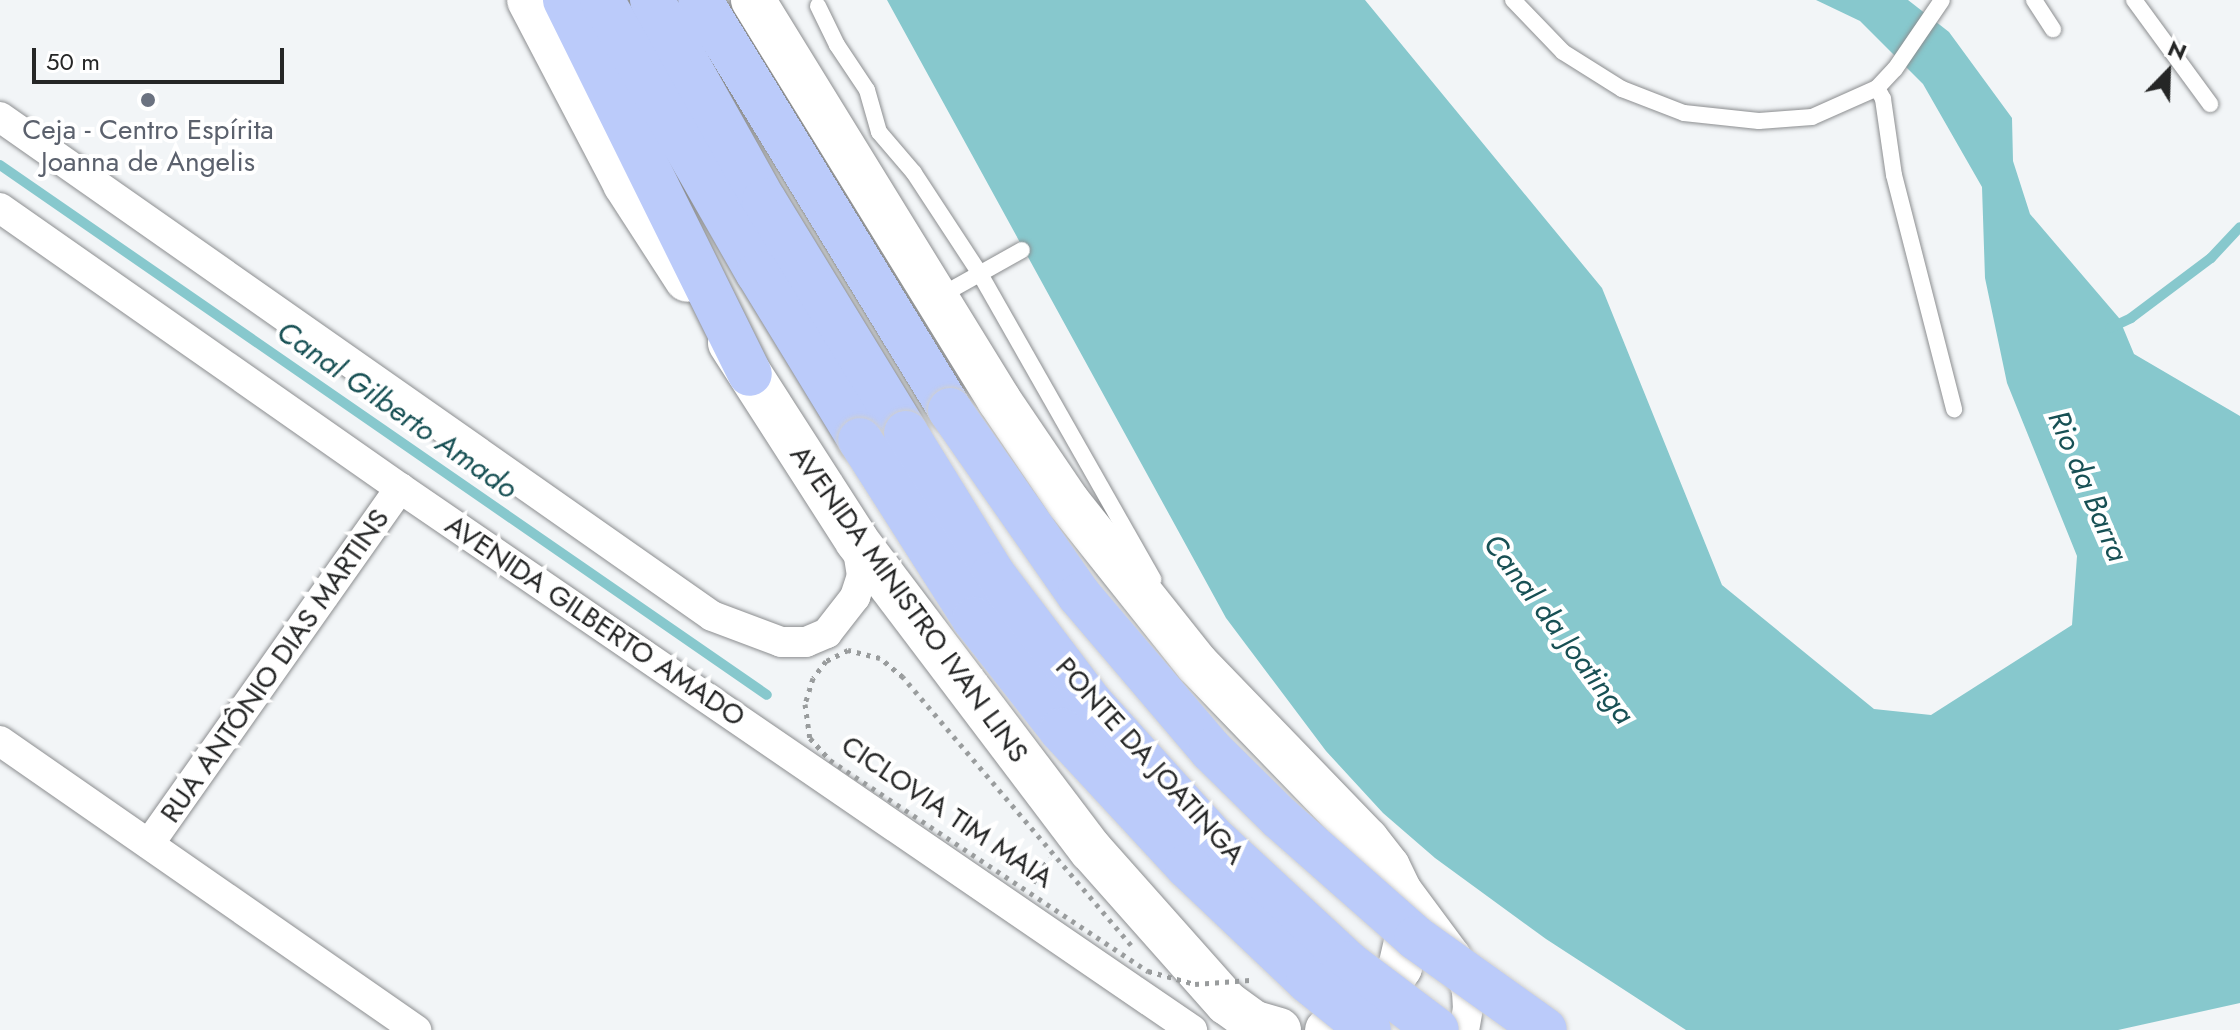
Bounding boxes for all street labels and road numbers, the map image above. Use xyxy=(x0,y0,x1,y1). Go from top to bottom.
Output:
street label: AVENIDA MINISTRO IVAN LINS xyxy=(783,439,1035,769)
street label: RUA ANTÔNIO DIAS MARTINS xyxy=(154,503,396,829)
street label: AVENIDA GILBERTO AMADO xyxy=(439,508,751,734)
street label: PONTE DA JOATINGA xyxy=(1048,651,1252,871)
street label: CICLOVIA TIM MAIA xyxy=(835,729,1059,895)

